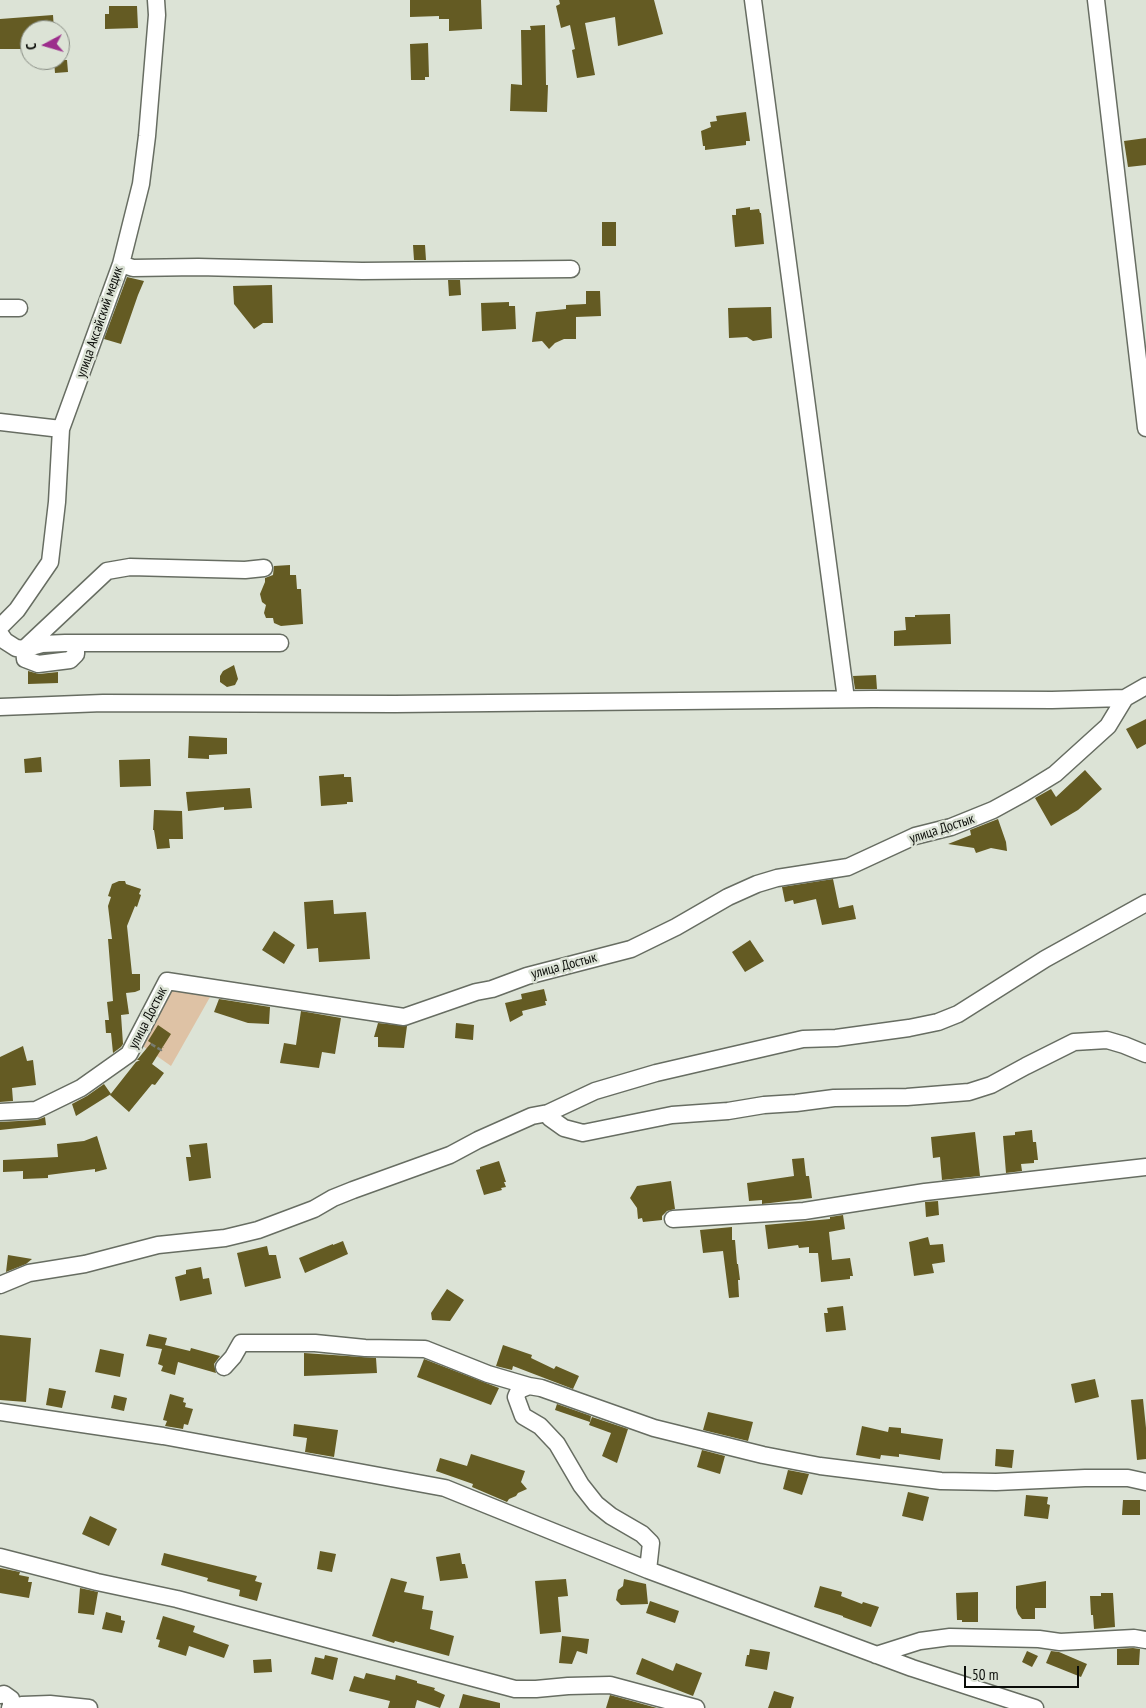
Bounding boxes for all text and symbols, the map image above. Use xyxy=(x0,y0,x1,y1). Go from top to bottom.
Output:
north arrow xyxy=(20,20,70,70)
text: С xyxy=(22,42,40,51)
street label: улица Аксайский медик xyxy=(73,264,127,380)
street label: улица Достык xyxy=(907,811,977,847)
street label: улица Достык xyxy=(529,949,599,983)
street label: улица Достык xyxy=(125,984,171,1052)
scale bar xyxy=(966,1656,1081,1688)
text: 50 m xyxy=(972,1665,998,1684)

